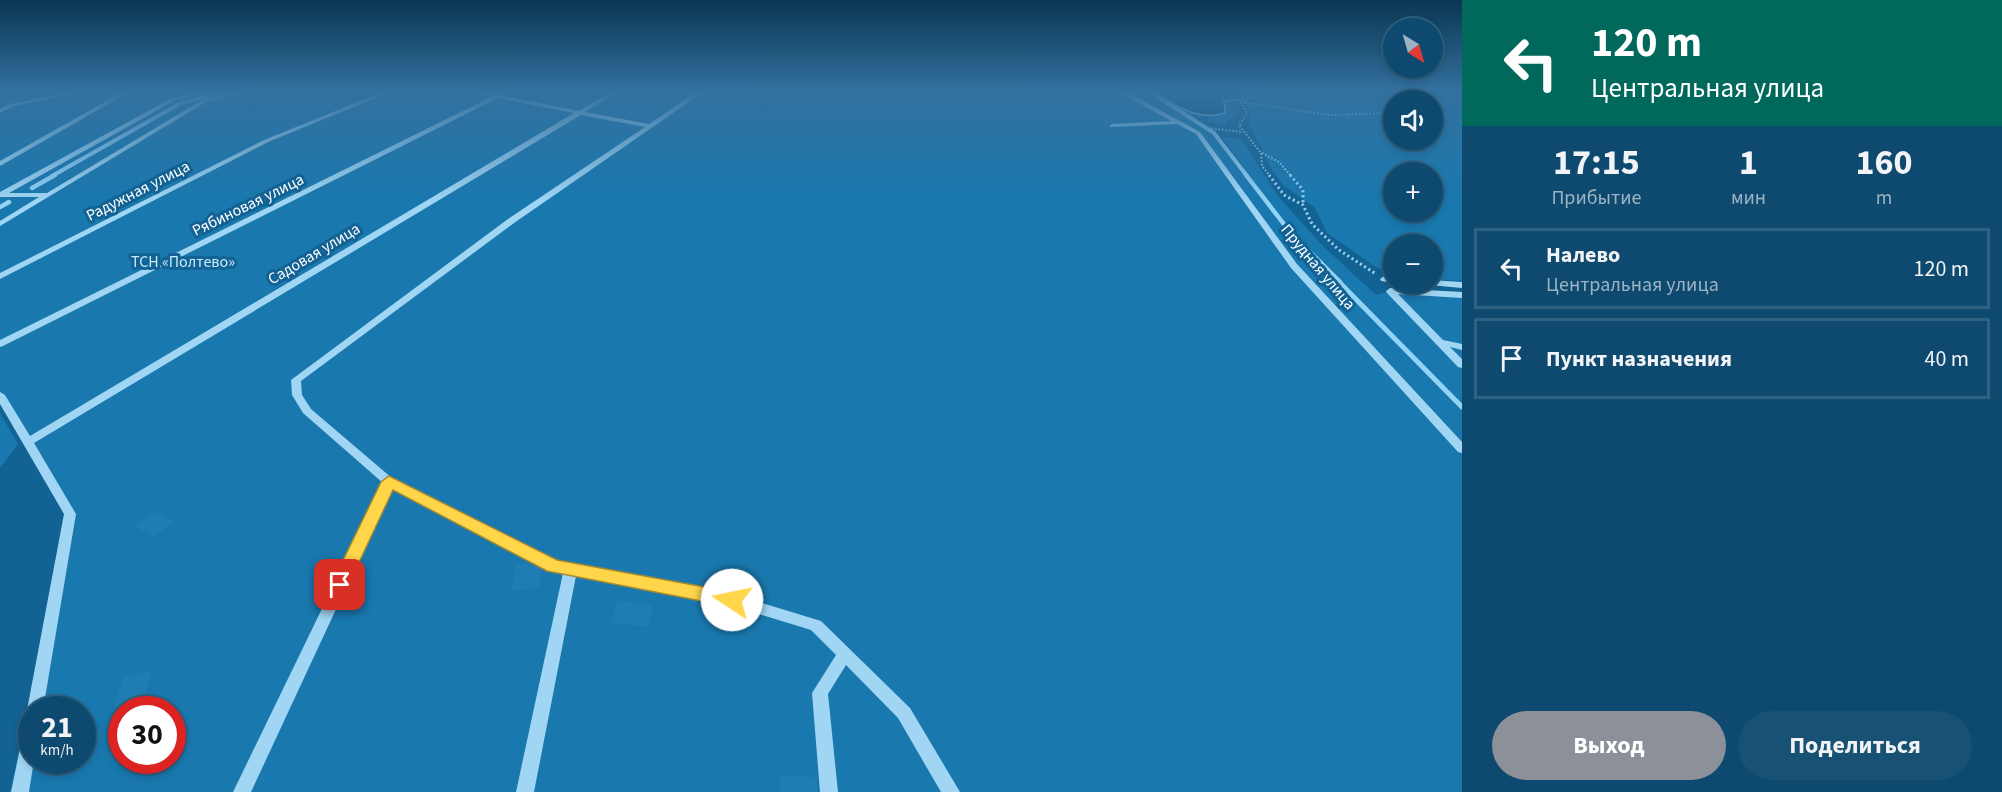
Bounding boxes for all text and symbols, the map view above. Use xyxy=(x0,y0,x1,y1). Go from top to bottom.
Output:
text: 120 m xyxy=(1591,13,1702,73)
north arrow xyxy=(1383,18,1443,78)
map controls xyxy=(1383,18,1443,294)
icon: left xyxy=(1492,24,1570,102)
text: Центральная улица xyxy=(1591,69,1824,108)
button: sound xyxy=(1383,90,1443,150)
text: 17:15 xyxy=(1553,137,1640,188)
text: 1 xyxy=(1739,137,1758,188)
text: 160 xyxy=(1856,137,1913,188)
street label: Радужная улица xyxy=(82,155,194,227)
button: + xyxy=(1383,162,1443,222)
street label: Рябиновая улица xyxy=(188,168,308,242)
text: Прибытие xyxy=(1551,184,1642,212)
text: мин xyxy=(1731,184,1766,212)
text: m xyxy=(1876,184,1892,212)
street label: Садовая улица xyxy=(264,218,364,290)
street label: Прудная улица xyxy=(1276,220,1360,314)
button: − xyxy=(1383,234,1443,294)
text: Налево xyxy=(1546,239,1620,271)
park label: ТСН «Полтево» xyxy=(131,251,235,273)
icon: left xyxy=(1495,252,1528,285)
text: 120 m xyxy=(1914,253,1969,285)
text: Центральная улица xyxy=(1546,271,1719,299)
icon: arrive xyxy=(1495,342,1528,375)
text: Пункт назначения xyxy=(1546,343,1732,375)
text: 40 m xyxy=(1924,343,1969,375)
pin xyxy=(314,559,365,610)
icon: arrive xyxy=(323,568,356,601)
position arrow xyxy=(700,568,764,632)
speed limit sign: 30 xyxy=(108,696,186,774)
text: 21 xyxy=(41,706,73,749)
button: Выход xyxy=(1492,711,1726,780)
button: Поделиться xyxy=(1738,711,1972,780)
text: km/h xyxy=(40,740,74,761)

